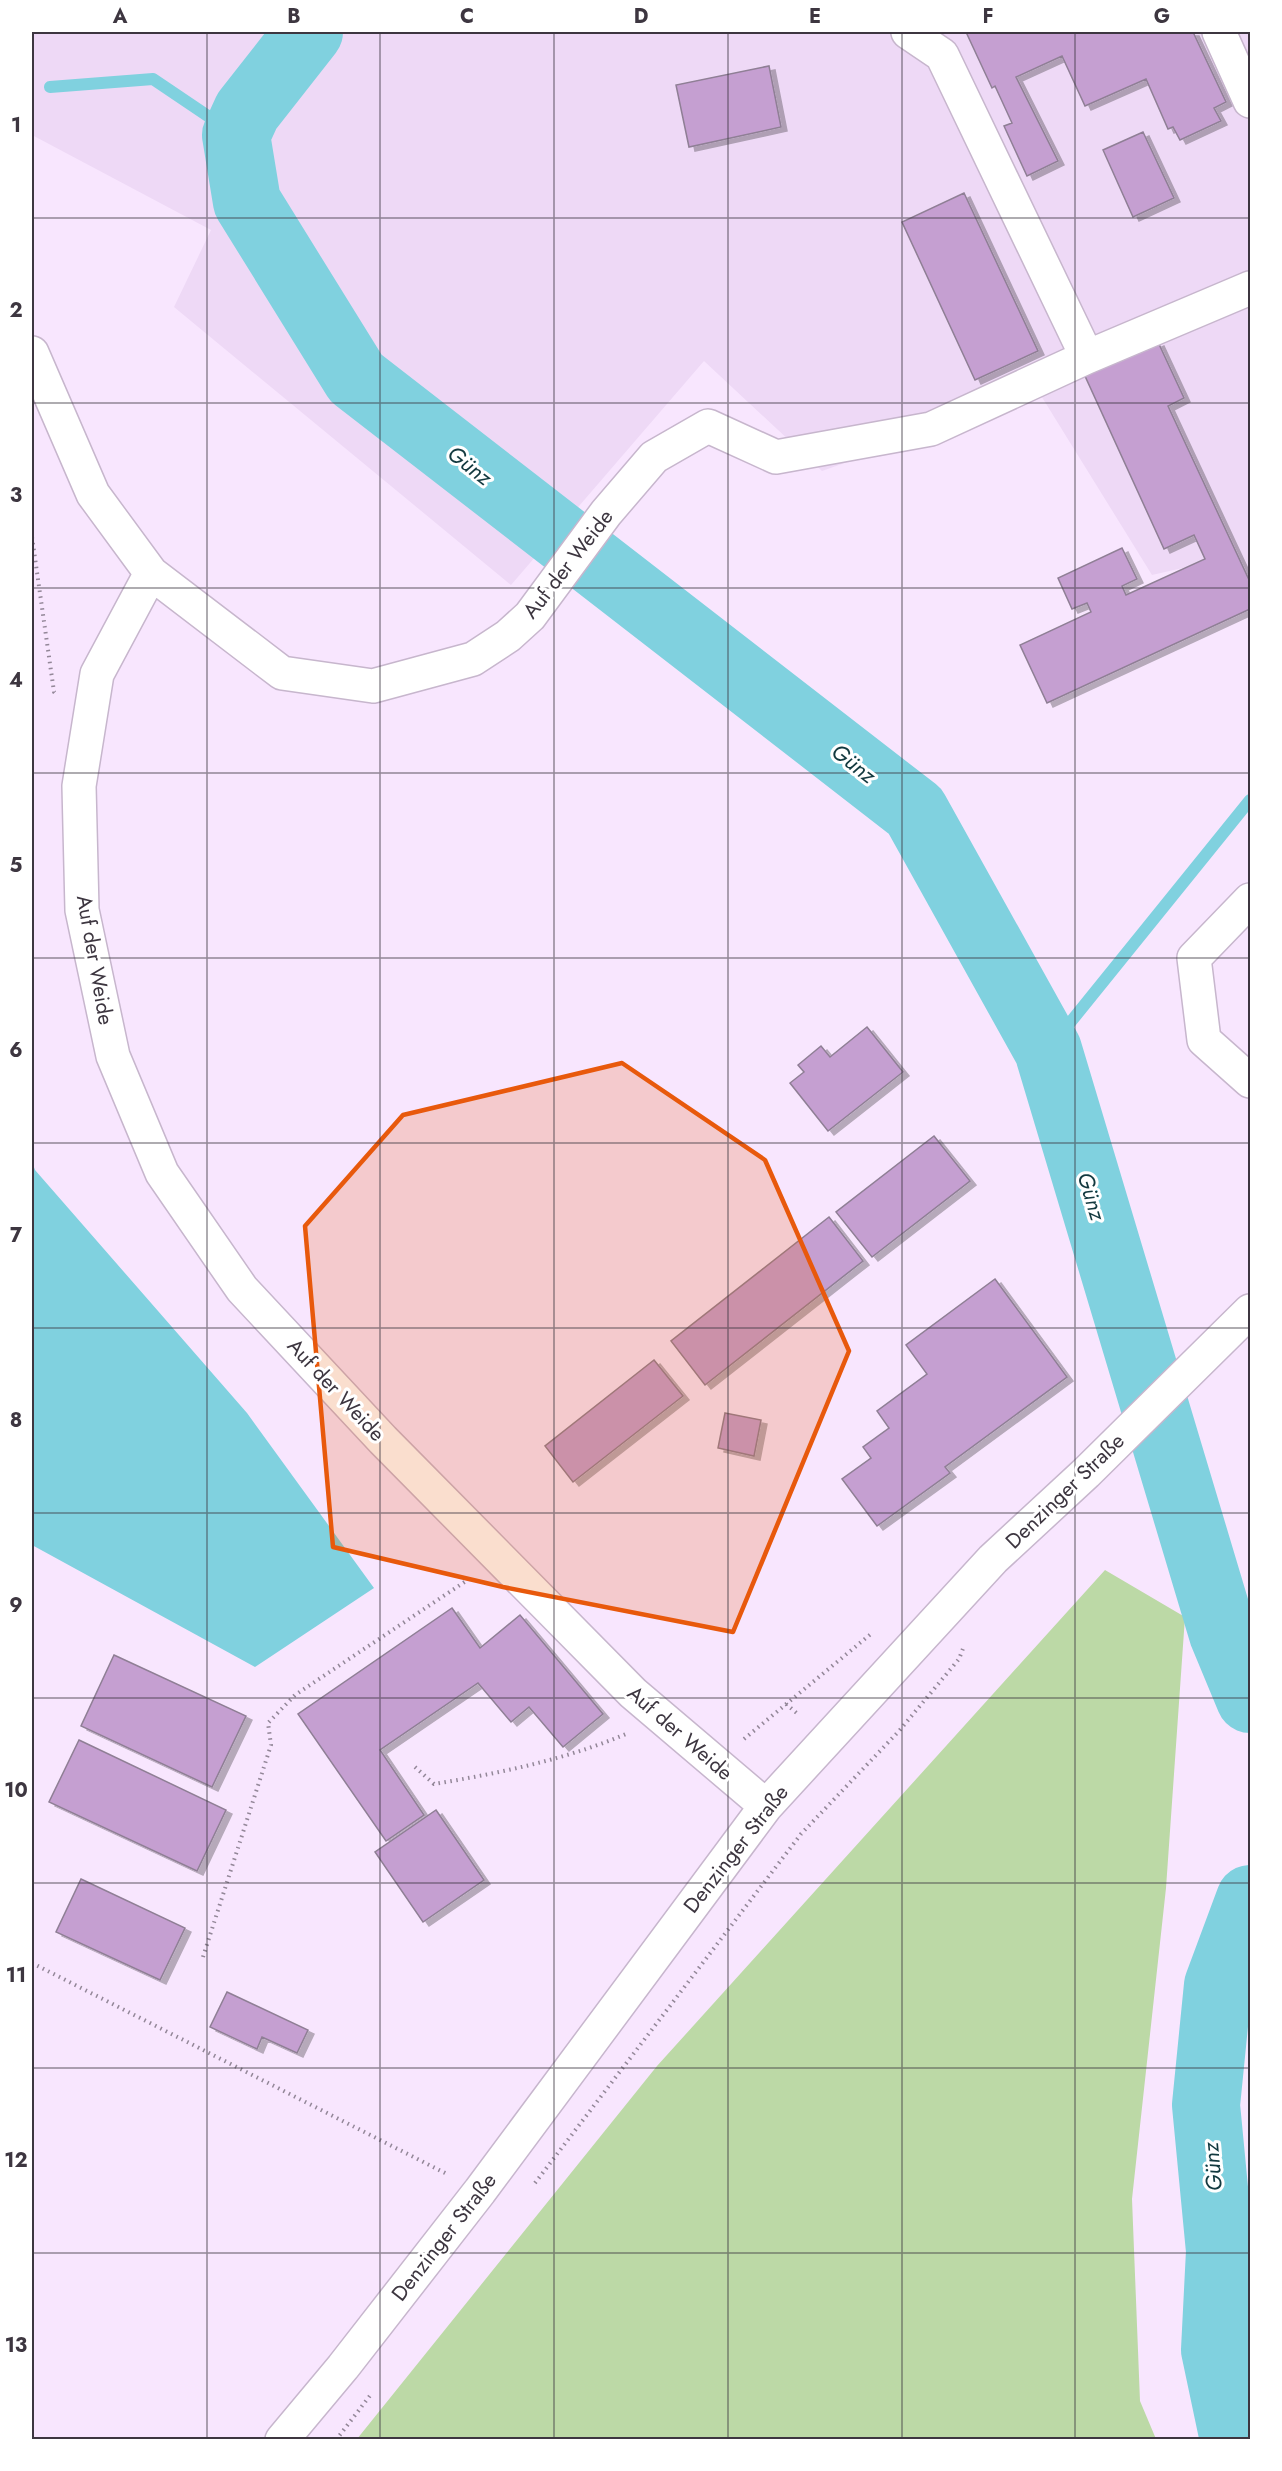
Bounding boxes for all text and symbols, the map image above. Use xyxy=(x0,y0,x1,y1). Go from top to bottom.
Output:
text: A xyxy=(112,2,128,31)
text: B xyxy=(287,2,301,31)
text: C xyxy=(460,2,474,31)
text: D xyxy=(634,2,648,31)
text: E xyxy=(809,2,821,31)
text: F xyxy=(982,2,994,31)
text: G xyxy=(1154,2,1170,31)
text: 1 xyxy=(11,111,21,140)
text: 2 xyxy=(9,296,23,325)
water label: Günz xyxy=(441,437,500,493)
text: 3 xyxy=(10,481,22,510)
street label: Auf der Weide xyxy=(516,503,620,625)
text: 4 xyxy=(9,666,23,695)
water label: Günz xyxy=(825,735,884,791)
text: 5 xyxy=(10,851,23,880)
street label: Auf der Weide xyxy=(69,893,121,1027)
text: 6 xyxy=(9,1036,23,1065)
water label: Günz xyxy=(1070,1168,1115,1225)
text: 7 xyxy=(10,1221,23,1250)
street label: Auf der Weide xyxy=(280,1332,392,1448)
text: 8 xyxy=(10,1406,22,1435)
street label: Denzinger Straße xyxy=(999,1426,1131,1556)
text: 9 xyxy=(9,1591,23,1620)
street label: Auf der Weide xyxy=(621,1679,739,1787)
text: 10 xyxy=(4,1776,28,1805)
street label: Denzinger Straße xyxy=(676,1779,796,1919)
text: 11 xyxy=(6,1961,26,1990)
water label: Günz xyxy=(1194,2140,1230,2193)
text: 12 xyxy=(4,2146,28,2175)
street label: Denzinger Straße xyxy=(384,2167,504,2307)
text: 13 xyxy=(5,2331,27,2360)

